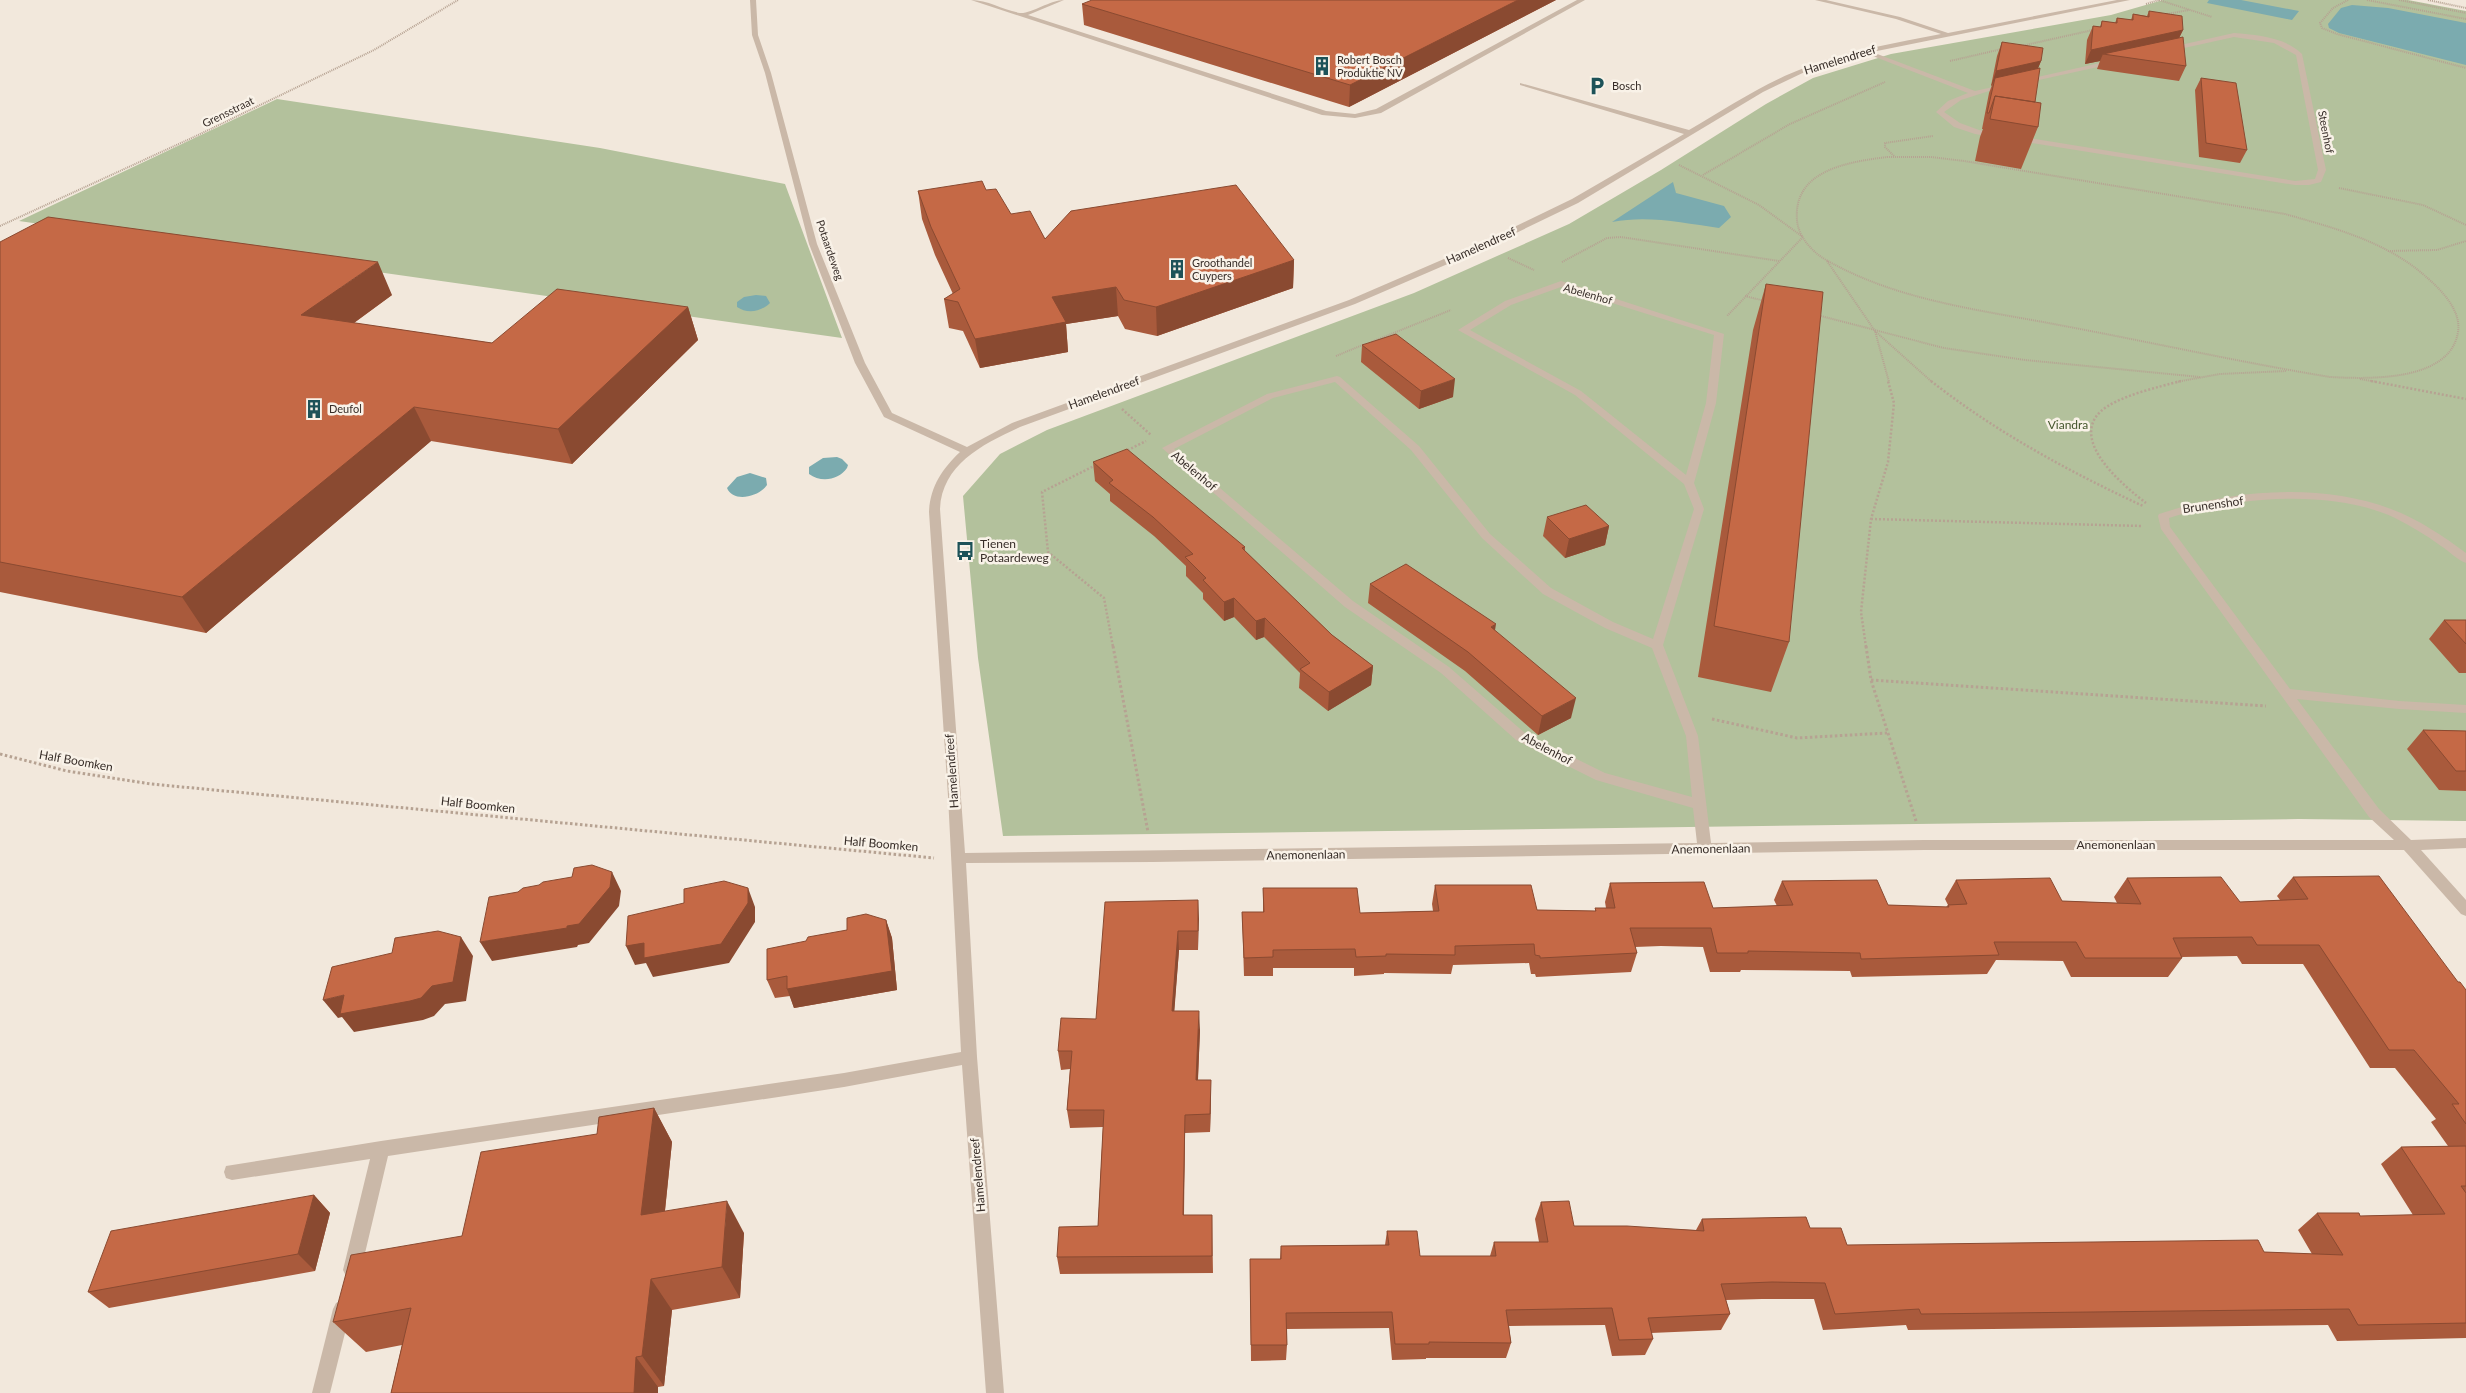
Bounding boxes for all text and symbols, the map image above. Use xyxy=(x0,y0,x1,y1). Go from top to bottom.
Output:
street label: Hamelendreef xyxy=(1802,41,1879,78)
place label: Robert Bosch Produktie NV xyxy=(1337,53,1403,79)
building icon: Robert Bosch Produktie NV xyxy=(1311,55,1333,77)
parking icon: Bosch xyxy=(1586,75,1608,97)
place label: Bosch xyxy=(1612,79,1641,92)
street label: Grensstraat xyxy=(200,93,256,130)
street label: Steenhof xyxy=(2316,109,2337,155)
street label: Potaardeweg xyxy=(814,218,847,282)
street label: Hamelendreef xyxy=(1444,223,1519,268)
place label: Groothandel Cuypers xyxy=(1192,256,1252,282)
building icon: Groothandel Cuypers xyxy=(1166,258,1188,280)
street label: Abelenhof xyxy=(1562,280,1614,307)
street label: Hamelendreef xyxy=(1066,372,1142,412)
building icon: Deufol xyxy=(303,398,325,420)
place label: Deufol xyxy=(329,402,362,415)
park label: Viandra xyxy=(2048,417,2088,432)
street label: Abelenhof xyxy=(1169,447,1221,494)
street label: Brunenshof xyxy=(2182,493,2245,516)
place label: Tienen Potaardeweg xyxy=(980,536,1049,565)
bus stop icon: Tienen Potaardeweg xyxy=(954,540,976,562)
street label: Abelenhof xyxy=(1520,729,1576,768)
street label: Hamelendreef xyxy=(941,732,962,809)
street label: Half Boomken xyxy=(38,747,114,774)
street label: Half Boomken xyxy=(440,793,516,816)
street label: Half Boomken xyxy=(843,833,919,854)
street label: Anemonenlaan xyxy=(2077,837,2156,852)
street label: Anemonenlaan xyxy=(1671,840,1751,857)
street label: Anemonenlaan xyxy=(1266,846,1346,863)
street label: Hamelendreef xyxy=(967,1136,988,1213)

